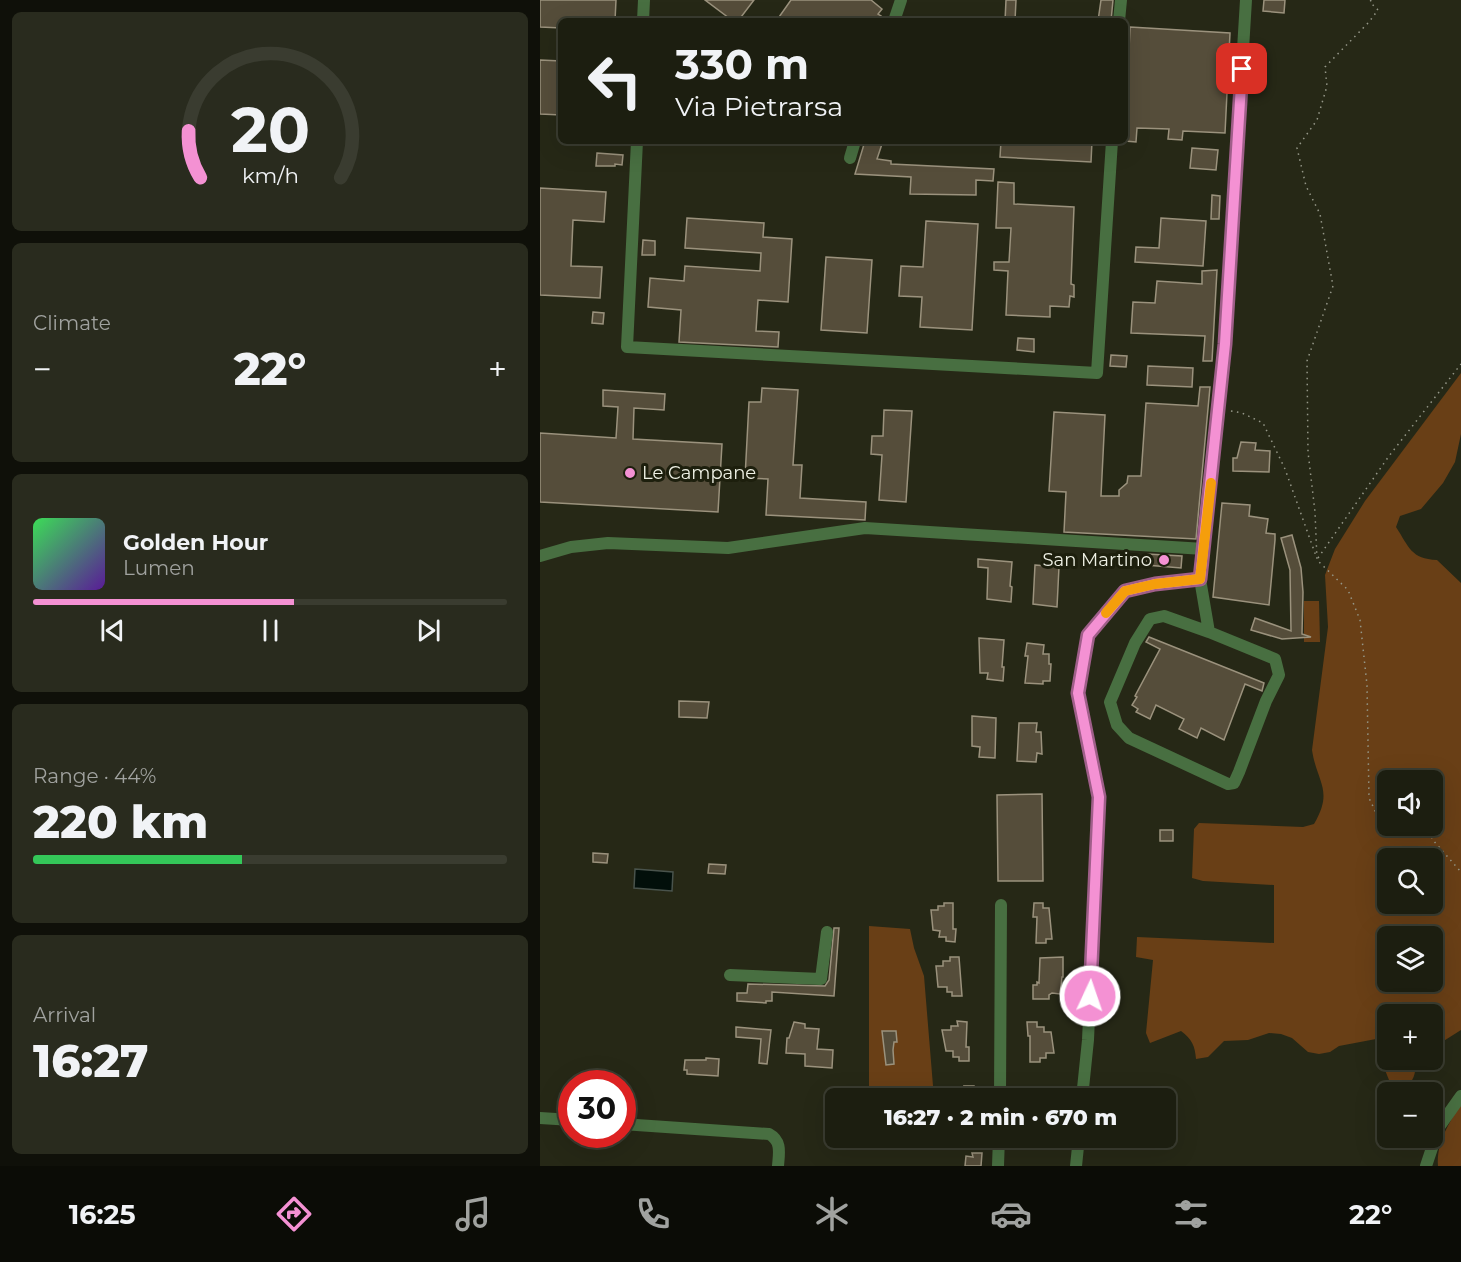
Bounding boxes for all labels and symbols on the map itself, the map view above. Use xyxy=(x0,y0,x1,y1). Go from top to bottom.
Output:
pin xyxy=(1216,43,1267,94)
place label: Le Campane xyxy=(642,462,756,484)
marker: Le Campane xyxy=(623,466,637,480)
place label: San Martino xyxy=(1043,549,1152,571)
marker: San Martino xyxy=(1157,553,1171,567)
position arrow xyxy=(1058,964,1122,1028)
speed limit sign: 30 xyxy=(558,1070,636,1148)

